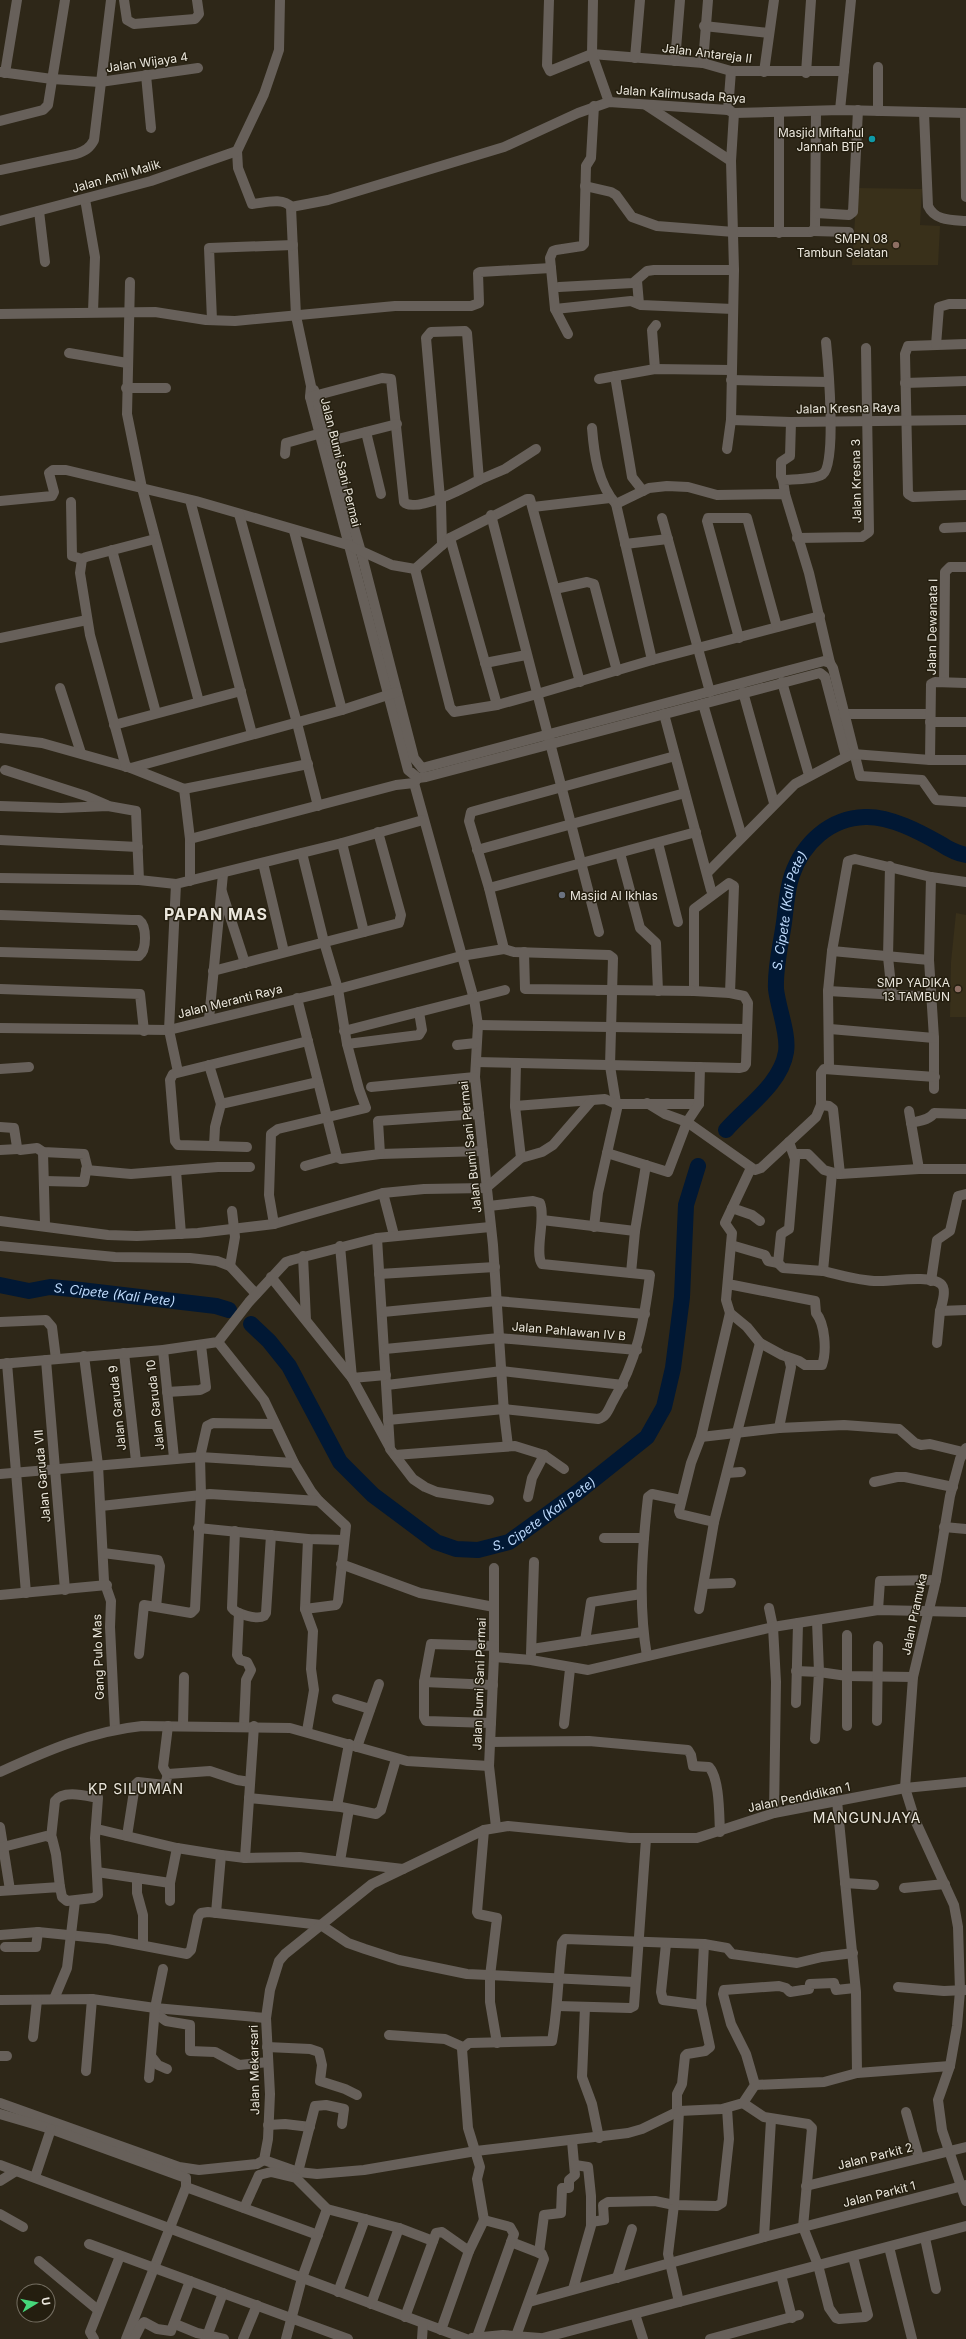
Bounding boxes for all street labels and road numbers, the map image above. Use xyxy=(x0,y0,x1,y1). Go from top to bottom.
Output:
street label: Jalan Antareja II xyxy=(661,40,753,66)
street label: Jalan Wijaya 4 xyxy=(105,49,189,75)
street label: Jalan Kalimusada Raya xyxy=(616,82,746,106)
street label: Jalan Amil Malik xyxy=(70,156,163,196)
street label: Jalan Bumi Sani Permai xyxy=(318,396,364,528)
street label: Jalan Kresna Raya xyxy=(796,400,900,416)
street label: Jalan Kresna 3 xyxy=(848,439,864,523)
street label: Jalan Dewanata I xyxy=(924,578,940,676)
street label: Jalan Meranti Raya xyxy=(176,981,284,1021)
street label: Jalan Bumi Sani Permai xyxy=(456,1080,484,1214)
street label: Jalan Pahlawan IV B xyxy=(511,1319,627,1343)
street label: Jalan Garuda 10 xyxy=(143,1359,167,1451)
street label: Jalan Garuda 9 xyxy=(105,1364,129,1452)
street label: Jalan Garuda VII xyxy=(30,1429,54,1523)
street label: Jalan Pramuka xyxy=(898,1572,930,1656)
street label: Gang Pulo Mas xyxy=(89,1614,107,1700)
street label: Jalan Bumi Sani Permai xyxy=(469,1617,489,1751)
street label: Jalan Pendidikan 1 xyxy=(746,1779,852,1815)
street label: Jalan Mekarsari xyxy=(246,2025,262,2115)
street label: Jalan Parkit 2 xyxy=(836,2139,914,2173)
street label: Jalan Parkit 1 xyxy=(841,2178,917,2210)

